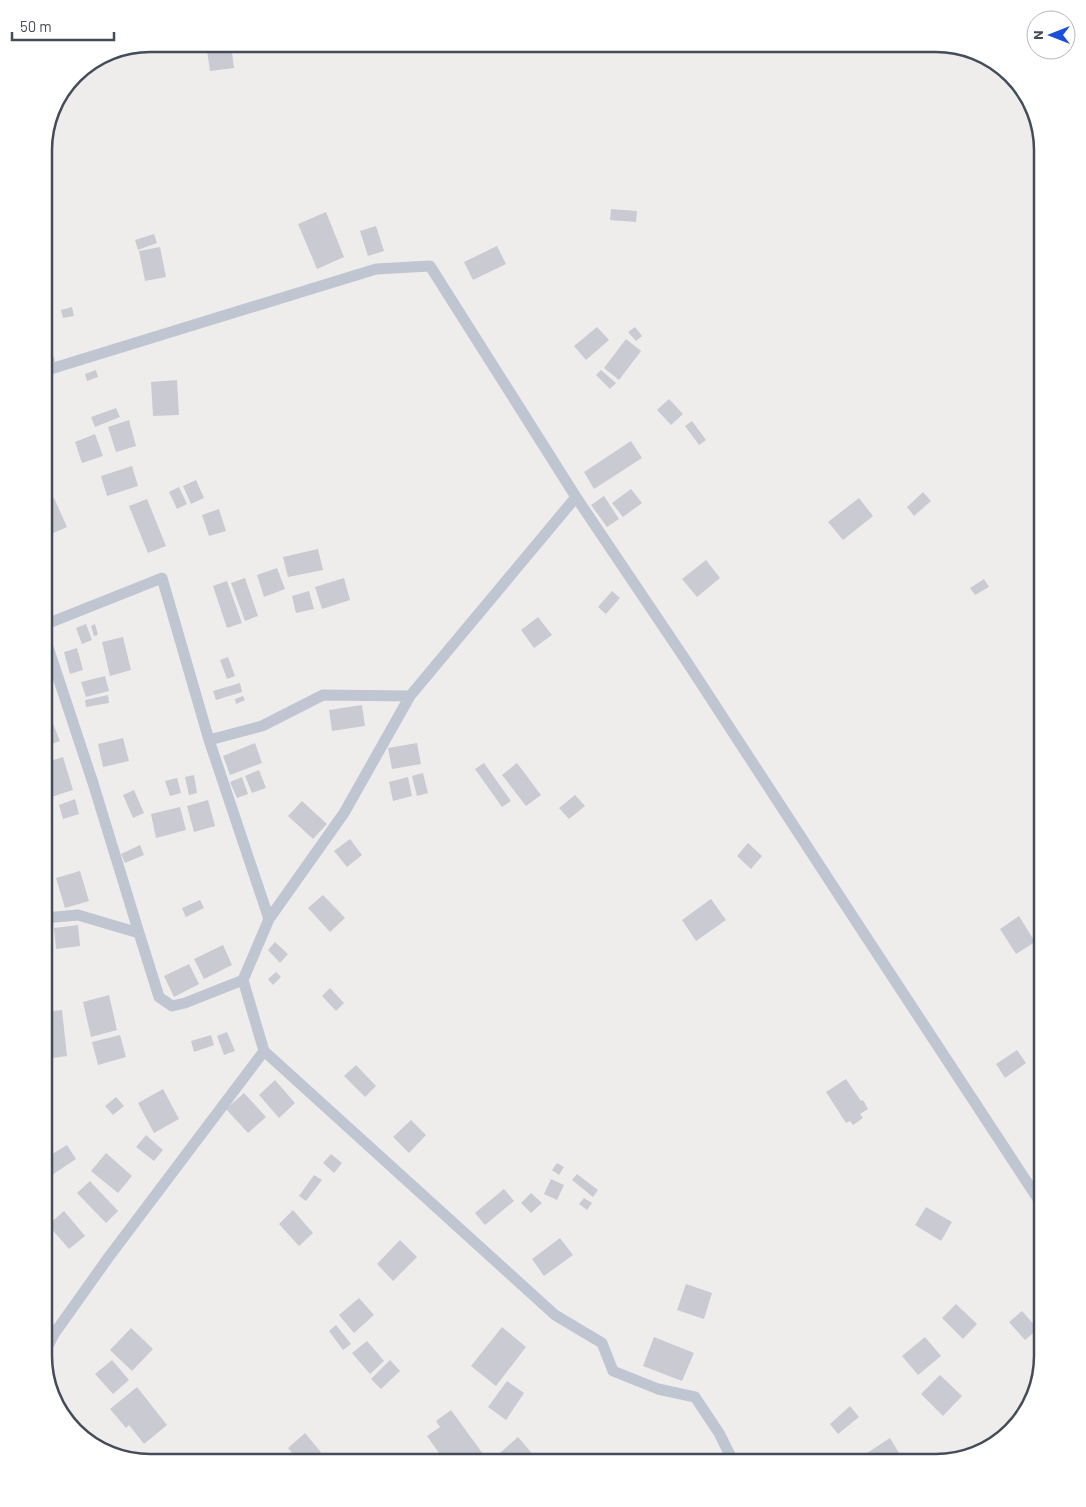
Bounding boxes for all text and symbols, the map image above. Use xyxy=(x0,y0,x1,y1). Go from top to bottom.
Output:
scale bar xyxy=(12,10,115,42)
north arrow xyxy=(1026,10,1076,60)
text: 50 m xyxy=(20,17,52,35)
text: N xyxy=(1029,30,1046,40)

